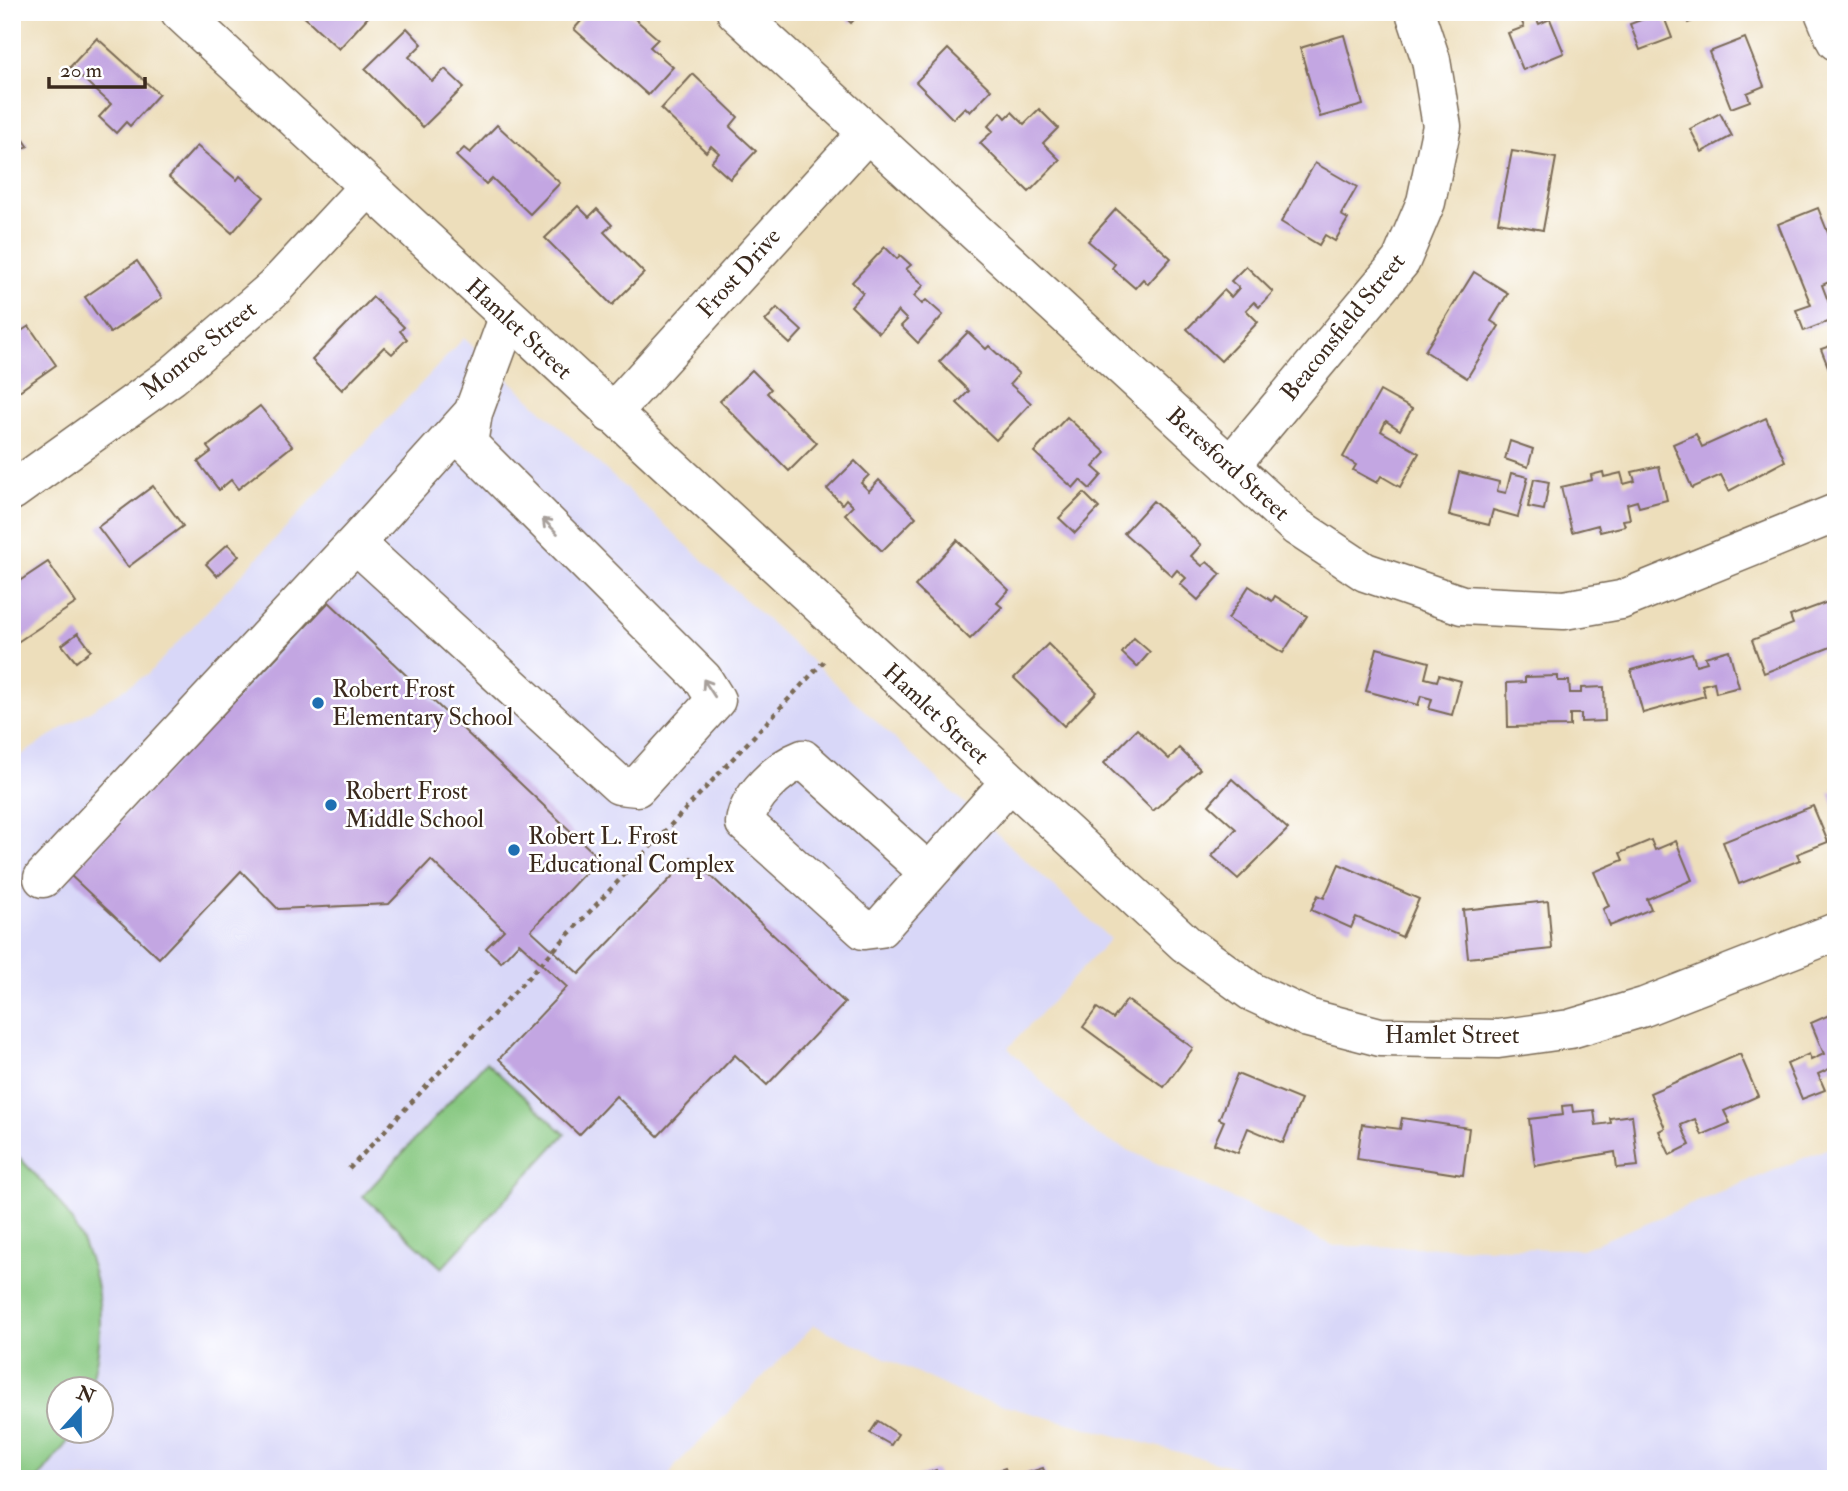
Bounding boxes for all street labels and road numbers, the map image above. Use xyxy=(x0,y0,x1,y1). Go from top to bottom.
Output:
street label: Frost Drive xyxy=(690,221,788,325)
street label: Beaconsfield Street xyxy=(1274,247,1412,407)
street label: Hamlet Street xyxy=(459,272,579,386)
street label: Monroe Street xyxy=(135,294,263,406)
street label: Beresford Street xyxy=(1160,400,1296,528)
street label: Hamlet Street xyxy=(876,657,996,771)
street label: Hamlet Street xyxy=(1385,1020,1520,1051)

